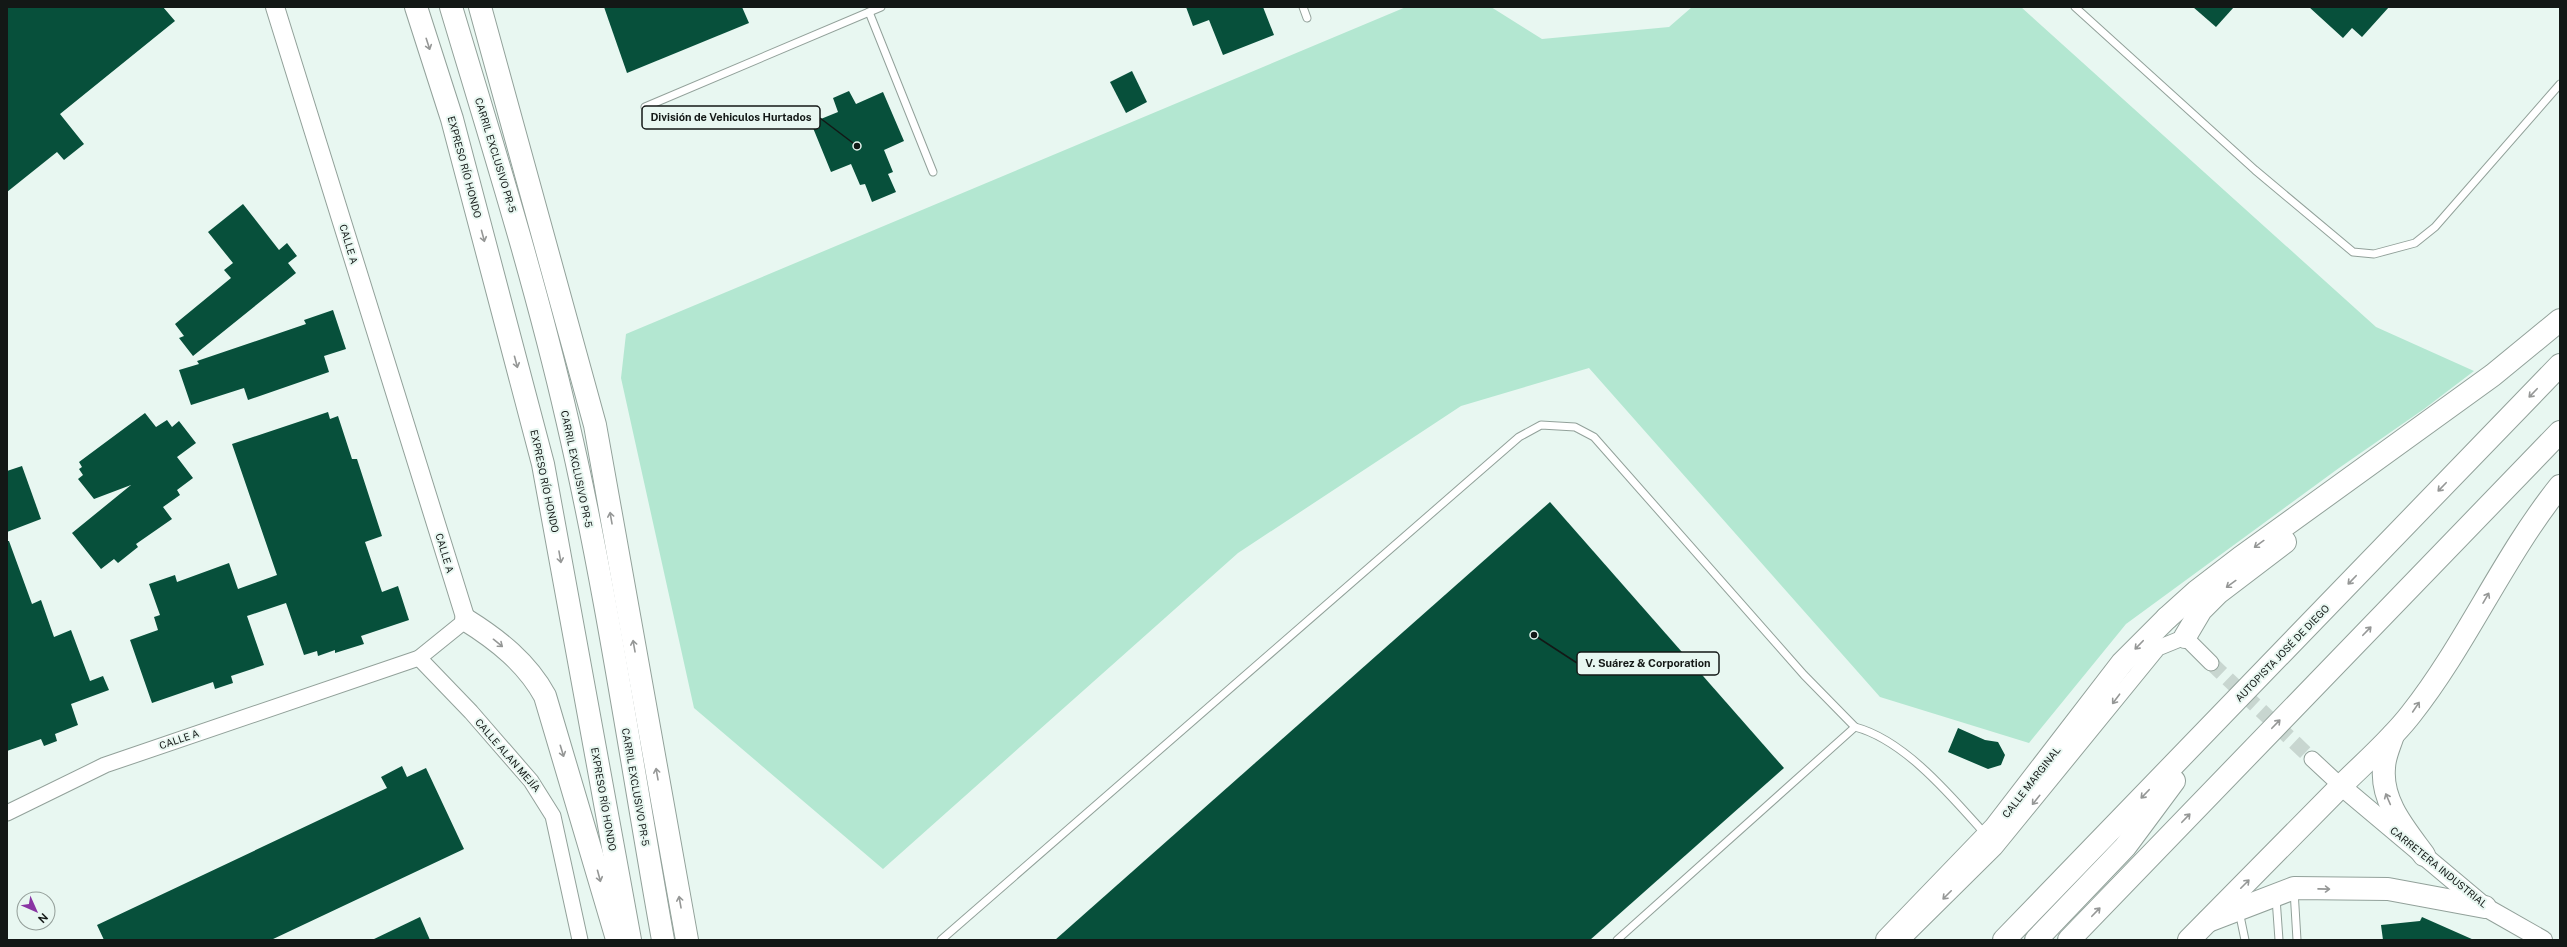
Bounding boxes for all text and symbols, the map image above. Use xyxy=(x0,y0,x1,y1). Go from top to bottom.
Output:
one-way arrow xyxy=(425,37,432,50)
street label: CARRIL EXCLUSIVO PR-5 xyxy=(473,96,519,214)
callout: División de Vehiculos Hurtados xyxy=(642,106,820,129)
text: División de Vehiculos Hurtados xyxy=(650,111,812,123)
street label: EXPRESO RÍO HONDO xyxy=(446,115,484,219)
street label: CALLE A xyxy=(337,223,361,265)
one-way arrow xyxy=(480,229,487,242)
one-way arrow xyxy=(513,355,521,368)
one-way arrow xyxy=(2528,388,2538,398)
street label: CARRIL EXCLUSIVO PR-5 xyxy=(559,409,595,529)
street label: EXPRESO RÍO HONDO xyxy=(528,428,562,534)
one-way arrow xyxy=(2438,482,2447,492)
one-way arrow xyxy=(607,512,615,525)
street label: CALLE A xyxy=(433,532,457,574)
one-way arrow xyxy=(2254,540,2265,548)
one-way arrow xyxy=(556,550,564,563)
one-way arrow xyxy=(2347,575,2357,585)
one-way arrow xyxy=(2226,580,2237,588)
one-way arrow xyxy=(2482,592,2490,604)
street label: AUTOPISTA JOSÉ DE DIEGO xyxy=(2233,602,2331,704)
one-way arrow xyxy=(2362,626,2371,636)
one-way arrow xyxy=(492,638,503,647)
one-way arrow xyxy=(630,640,638,653)
one-way arrow xyxy=(2134,640,2144,650)
callout: V. Suárez & Corporation xyxy=(1577,652,1719,675)
text: V. Suárez & Corporation xyxy=(1585,657,1711,669)
one-way arrow xyxy=(2112,693,2121,704)
one-way arrow xyxy=(2412,702,2420,713)
street label: CALLE ALAN MEJÍA xyxy=(473,716,543,794)
one-way arrow xyxy=(2271,719,2281,729)
street label: CALLE A xyxy=(158,727,200,751)
street label: CARRIL EXCLUSIVO PR-5 xyxy=(620,727,652,847)
street label: CALLE MARGINAL xyxy=(1999,744,2063,820)
one-way arrow xyxy=(559,745,566,758)
street label: EXPRESO RÍO HONDO xyxy=(589,746,619,852)
one-way arrow xyxy=(653,768,661,781)
one-way arrow xyxy=(2140,789,2150,799)
one-way arrow xyxy=(2384,793,2392,805)
one-way arrow xyxy=(2031,795,2040,806)
one-way arrow xyxy=(2181,813,2191,823)
street label: CARRETERA INDUSTRIAL xyxy=(2388,824,2490,910)
one-way arrow xyxy=(596,869,603,882)
one-way arrow xyxy=(2240,879,2250,889)
one-way arrow xyxy=(2317,885,2330,893)
one-way arrow xyxy=(1942,890,1952,900)
north arrow xyxy=(16,891,56,931)
one-way arrow xyxy=(676,896,684,909)
one-way arrow xyxy=(2091,907,2101,917)
text: N xyxy=(36,911,50,925)

